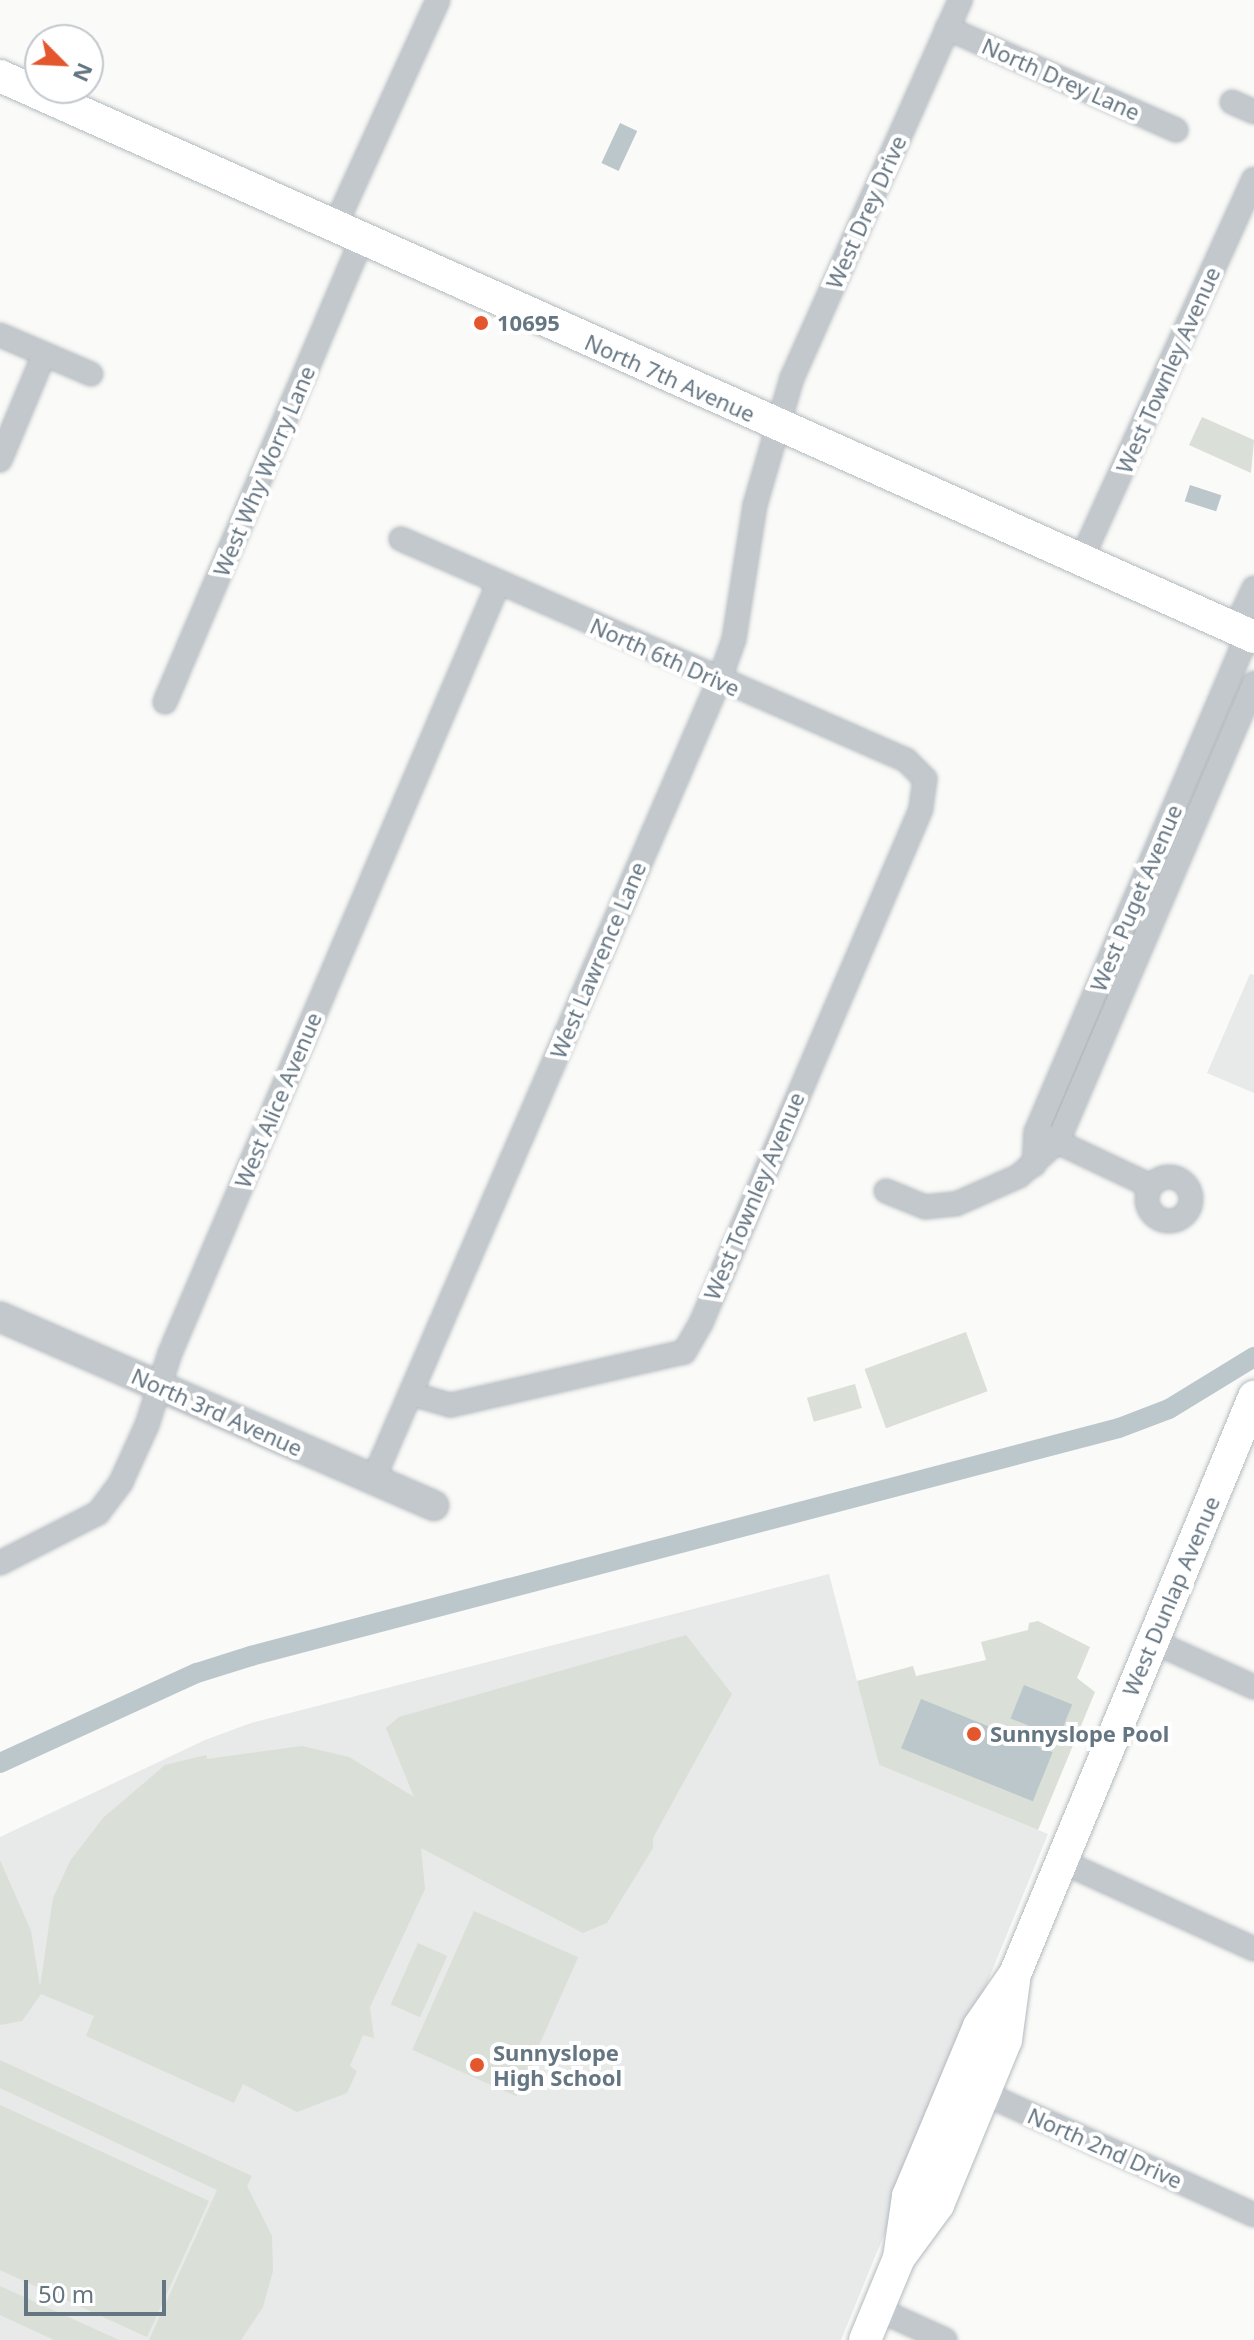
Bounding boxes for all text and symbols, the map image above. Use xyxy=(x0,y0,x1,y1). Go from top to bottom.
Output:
north arrow xyxy=(24,24,104,104)
street label: North Drey Lane xyxy=(978,32,1144,126)
text: N xyxy=(67,59,101,87)
street label: West Drey Drive xyxy=(820,131,912,293)
street label: West Townley Avenue xyxy=(1111,263,1225,477)
place label: 10695 xyxy=(497,310,560,336)
marker: 10695 xyxy=(472,314,490,332)
street label: North 7th Avenue xyxy=(581,329,759,427)
street label: West Why Worry Lane xyxy=(208,362,320,580)
street label: North 6th Drive xyxy=(586,612,744,702)
street label: West Puget Avenue xyxy=(1085,801,1187,995)
street label: West Lawrence Lane xyxy=(545,858,651,1062)
street label: West Alice Avenue xyxy=(229,1008,327,1192)
street label: West Townley Avenue xyxy=(698,1088,810,1304)
street label: North 3rd Avenue xyxy=(128,1363,306,1461)
street label: West Dunlap Avenue xyxy=(1117,1492,1225,1700)
place label: Sunnyslope Pool xyxy=(990,1721,1169,1747)
marker: Sunnyslope Pool xyxy=(965,1725,983,1743)
place label: Sunnyslope High School xyxy=(493,2039,622,2090)
marker: Sunnyslope High School xyxy=(468,2056,486,2074)
street label: North 2nd Drive xyxy=(1024,2102,1186,2194)
scale bar xyxy=(28,2264,170,2314)
text: 50 m xyxy=(38,2277,94,2310)

